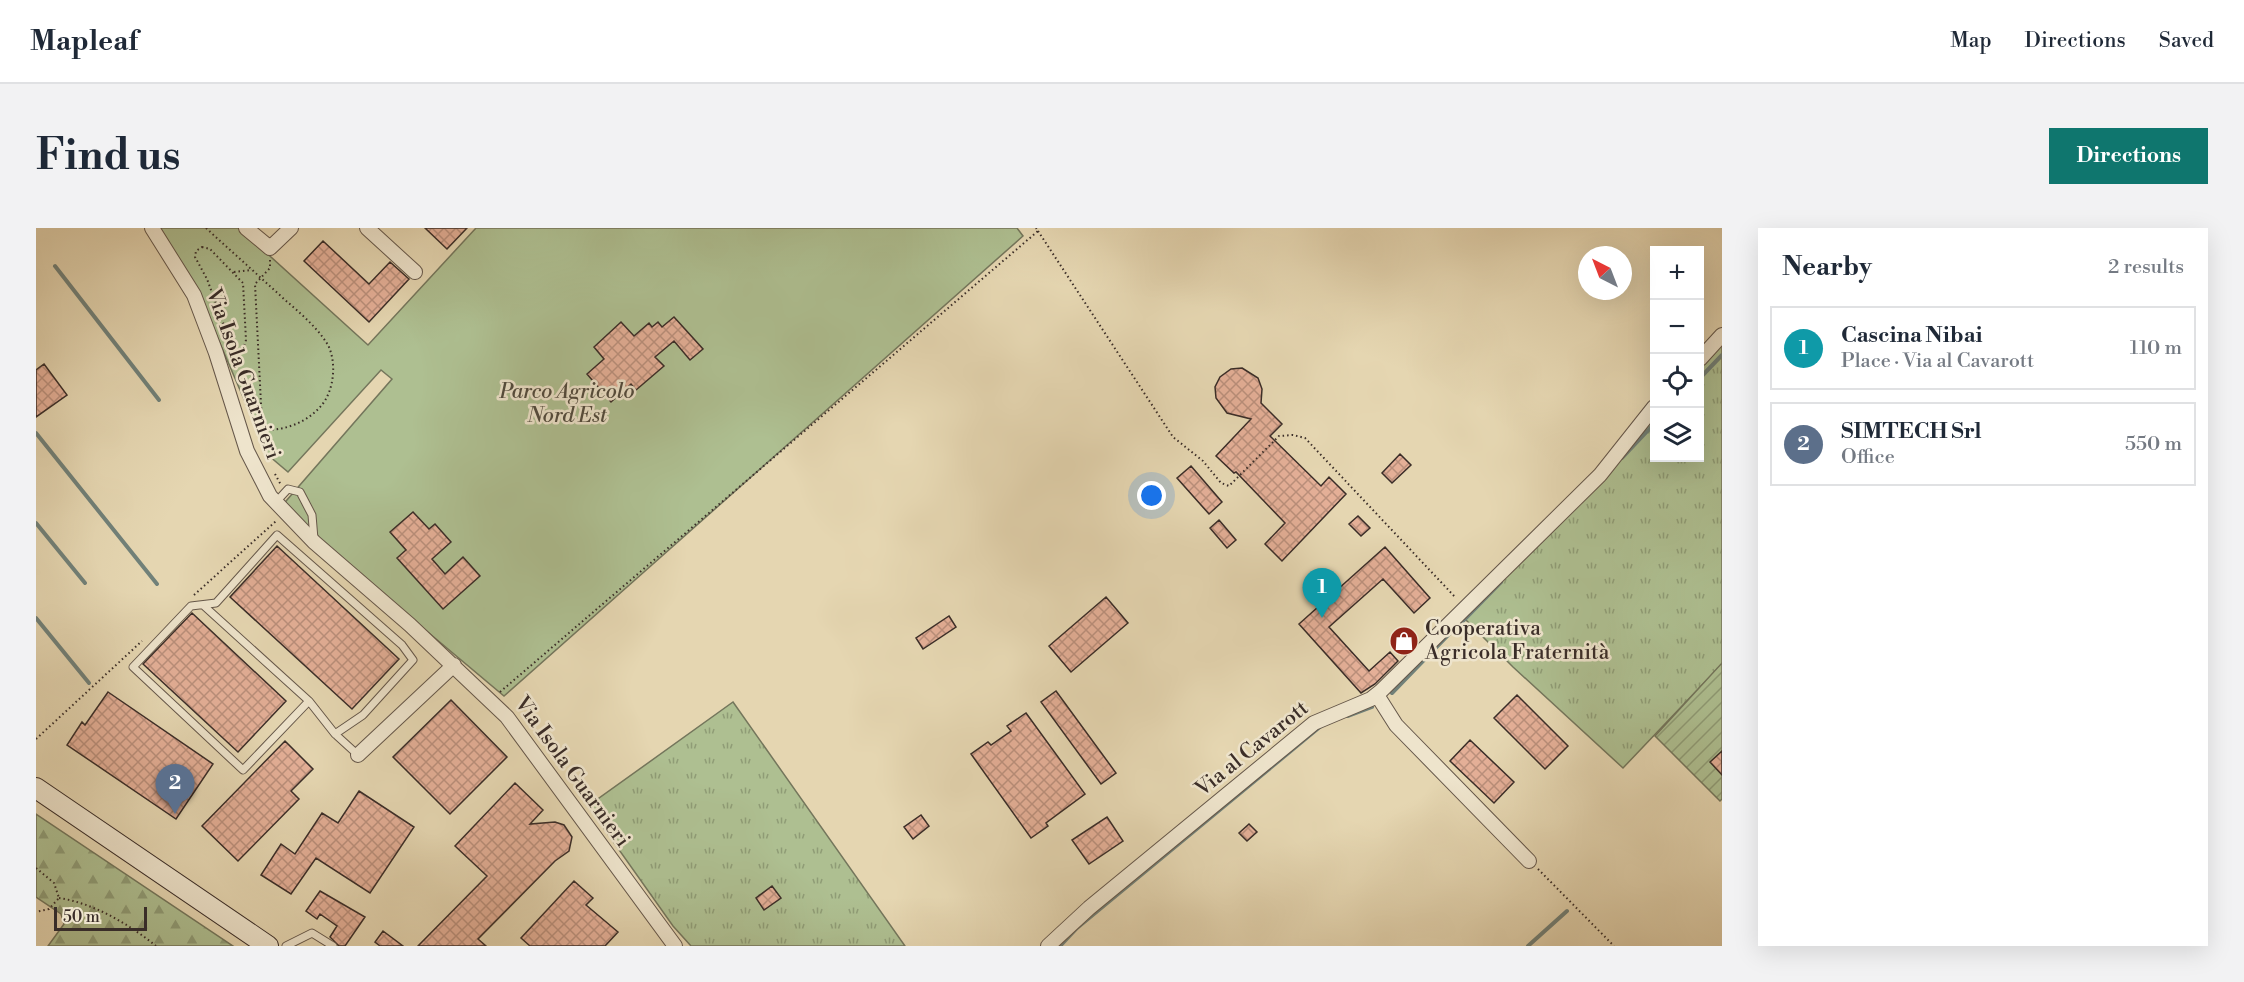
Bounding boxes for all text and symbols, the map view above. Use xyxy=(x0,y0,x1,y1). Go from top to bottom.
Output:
text: Mapleaf xyxy=(30,24,138,59)
text: Map xyxy=(1950,28,1992,54)
text: Directions xyxy=(2025,28,2126,54)
text: Saved xyxy=(2159,28,2214,54)
button: Directions xyxy=(2049,128,2208,184)
text: Find us xyxy=(36,130,180,183)
north arrow xyxy=(1578,246,1632,300)
map controls xyxy=(1650,246,1704,462)
button: + xyxy=(1650,246,1704,300)
text: Nearby xyxy=(1782,251,1872,283)
text: 2 results xyxy=(2108,255,2184,280)
street label: Via Isola Guarnieri xyxy=(200,284,286,463)
button: − xyxy=(1650,300,1704,354)
text: Cascina Nibai xyxy=(1841,322,1983,349)
text: 1 xyxy=(1799,336,1808,361)
text: 110 m xyxy=(2130,336,2182,361)
text: Place · Via al Cavarott xyxy=(1841,349,2034,374)
button: locate xyxy=(1650,354,1704,408)
park label: Parco Agricolo Nord Est xyxy=(499,379,634,429)
button: layers xyxy=(1650,408,1704,462)
text: SIMTECH Srl xyxy=(1841,418,1982,445)
text: 2 xyxy=(1797,432,1810,457)
text: 550 m xyxy=(2125,432,2182,457)
text: Office xyxy=(1841,445,1895,470)
your location xyxy=(1137,481,1166,510)
pin: 1 xyxy=(1302,568,1342,618)
place label: Cooperativa Agricola Fraternità xyxy=(1424,616,1610,666)
shop icon: Cooperativa Agricola Fraternità xyxy=(1388,625,1420,657)
street label: Via Isola Guarnieri xyxy=(508,691,635,852)
street label: Via al Cavarott xyxy=(1189,695,1314,803)
pin: 2 xyxy=(156,764,194,814)
scale bar xyxy=(54,904,147,932)
text: 50 m xyxy=(63,907,100,927)

